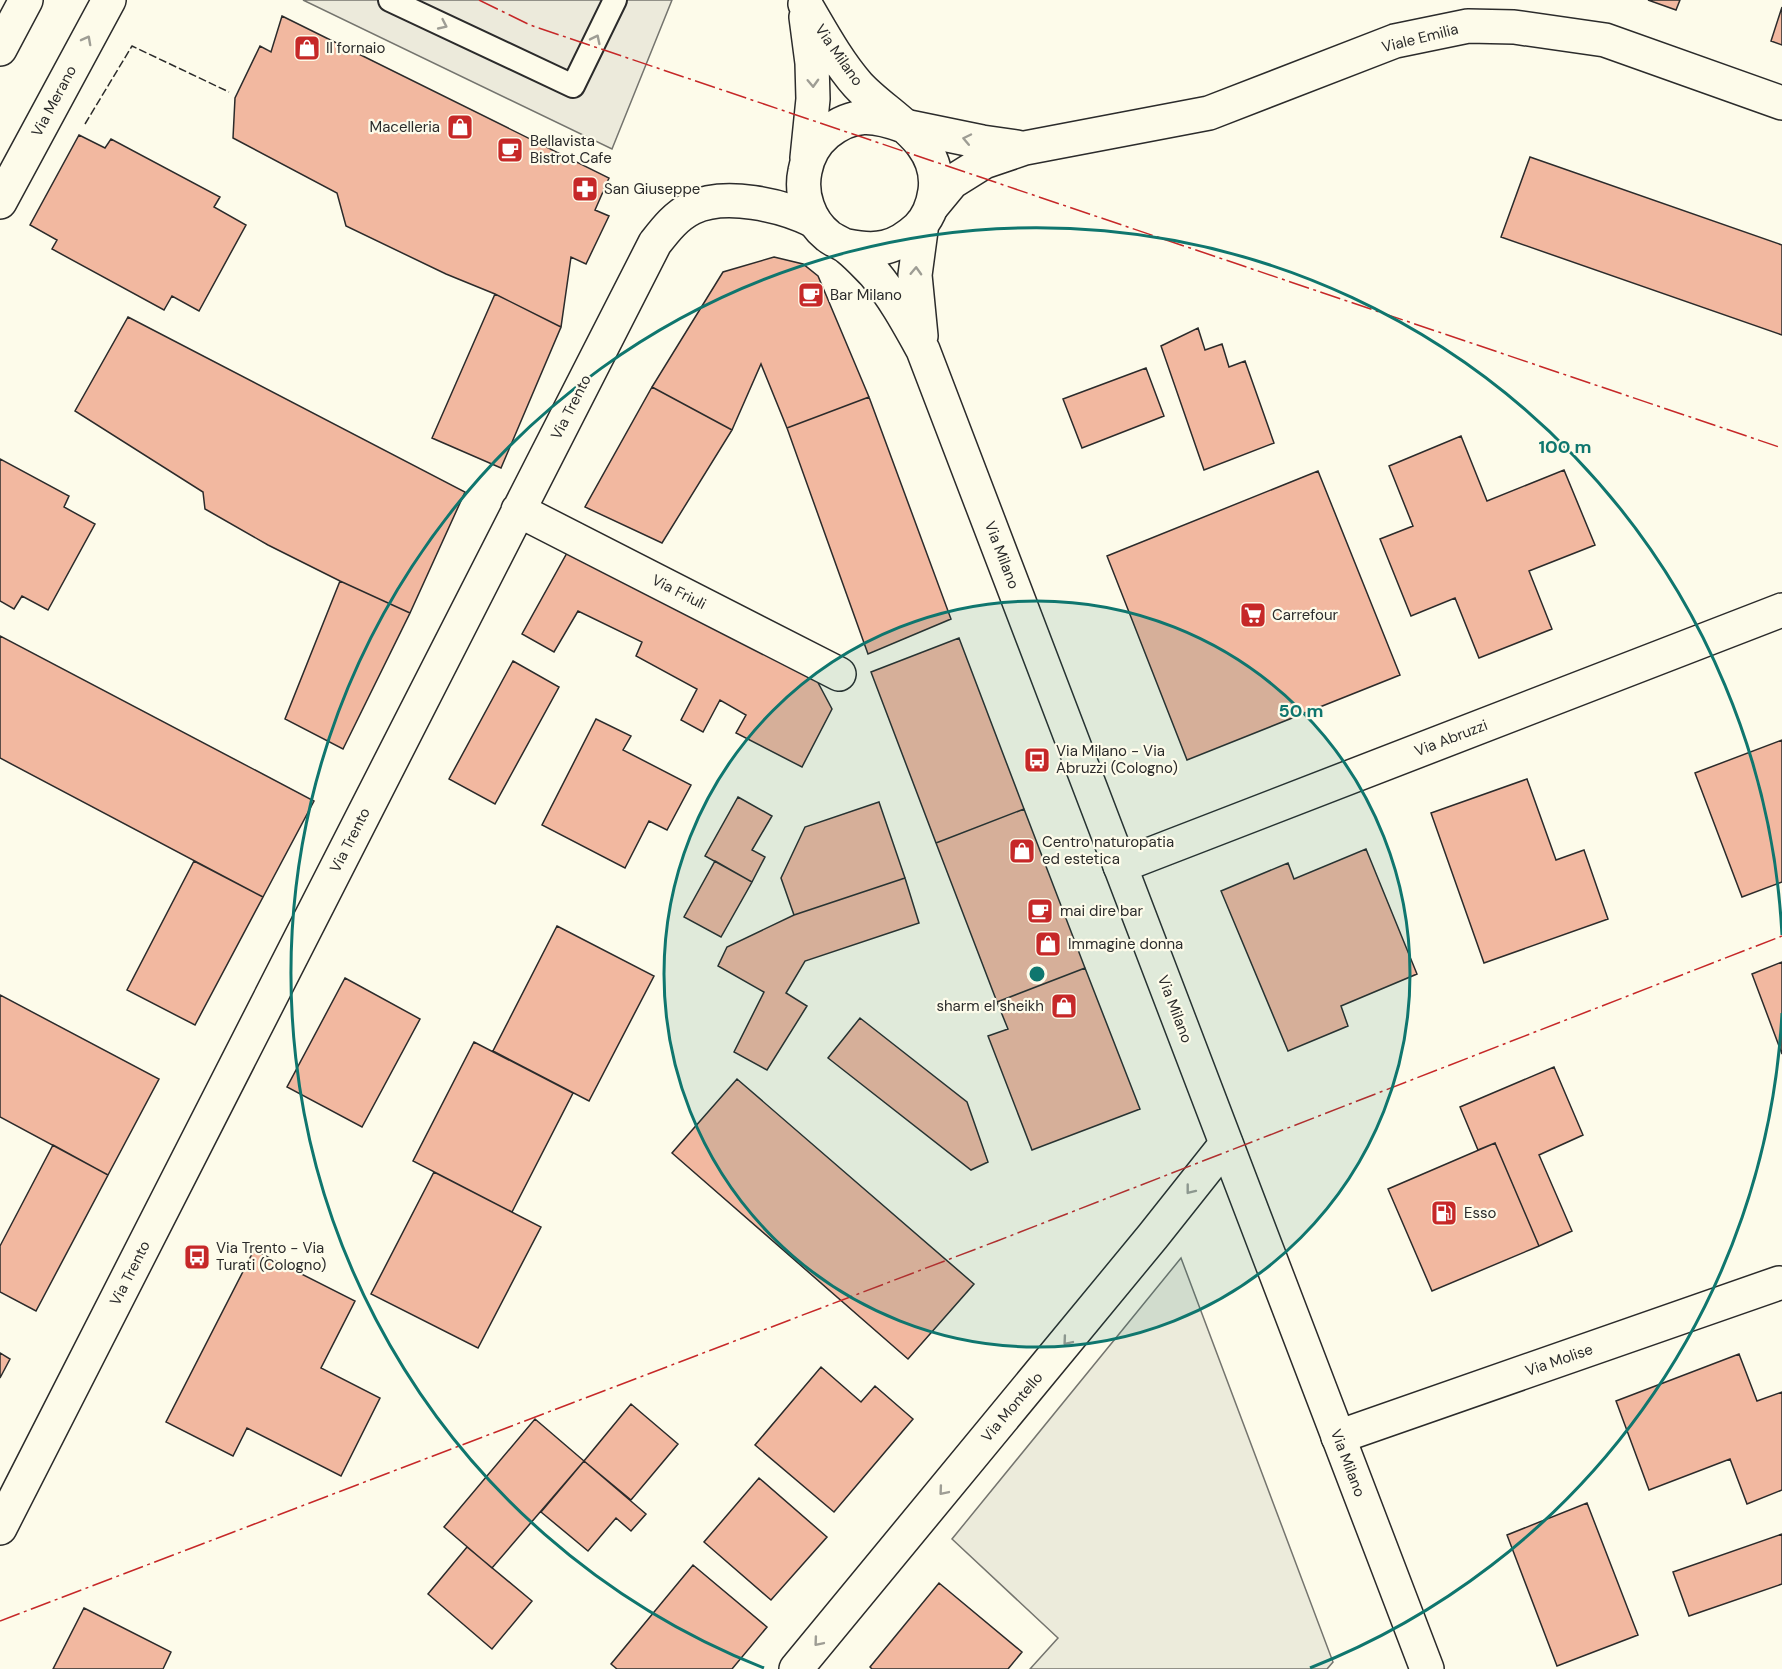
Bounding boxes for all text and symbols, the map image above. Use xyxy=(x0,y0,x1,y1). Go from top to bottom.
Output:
one-way arrow xyxy=(437,17,448,29)
street label: Viale Emilia xyxy=(1380,19,1460,57)
street label: Via Milano xyxy=(810,20,868,90)
shop icon: Il fornaio xyxy=(292,33,322,63)
one-way arrow xyxy=(589,35,600,45)
one-way arrow xyxy=(80,36,91,46)
place label: Il fornaio xyxy=(326,38,385,58)
street label: Via Merano xyxy=(27,62,81,140)
one-way arrow xyxy=(806,79,819,88)
shop icon: Macelleria xyxy=(445,112,475,142)
place label: Macelleria xyxy=(370,117,440,137)
place label: Bellavista Bistrot Cafe xyxy=(530,131,612,168)
one-way arrow xyxy=(962,133,972,146)
cafe icon: Bellavista Bistrot Cafe xyxy=(495,135,525,165)
pharmacy icon: San Giuseppe xyxy=(570,174,600,204)
place label: San Giuseppe xyxy=(604,179,700,199)
one-way arrow xyxy=(910,266,922,275)
cafe icon: Bar Milano xyxy=(796,280,826,310)
place label: Bar Milano xyxy=(830,285,902,305)
street label: Via Trento xyxy=(546,371,596,443)
text: 100 m xyxy=(1538,435,1592,459)
street label: Via Milano xyxy=(980,518,1024,592)
street label: Via Friuli xyxy=(648,570,710,614)
supermarket icon: Carrefour xyxy=(1238,600,1268,630)
place label: Carrefour xyxy=(1272,605,1339,625)
text: 50 m xyxy=(1278,699,1324,723)
street label: Via Abruzzi xyxy=(1412,715,1490,761)
place label: Via Milano - Via Abruzzi (Cologno) xyxy=(1056,741,1178,778)
bus stop icon: Via Milano - Via Abruzzi (Cologno) xyxy=(1022,745,1052,775)
street label: Via Trento xyxy=(325,804,375,876)
place label: Centro naturopatia ed estetica xyxy=(1042,832,1174,869)
shop icon: Centro naturopatia ed estetica xyxy=(1007,836,1037,866)
cafe icon: mai dire bar xyxy=(1025,896,1055,926)
place label: mai dire bar xyxy=(1060,901,1143,921)
shop icon: Immagine donna xyxy=(1033,929,1063,959)
place label: Immagine donna xyxy=(1068,934,1183,954)
centre of rings xyxy=(1027,964,1047,984)
street label: Via Milano xyxy=(1153,972,1197,1046)
shop icon: sharm el sheikh xyxy=(1049,991,1079,1021)
place label: sharm el sheikh xyxy=(936,996,1044,1016)
one-way arrow xyxy=(1187,1183,1198,1194)
fuel station icon: Esso xyxy=(1429,1198,1459,1228)
place label: Esso xyxy=(1464,1203,1497,1223)
street label: Via Trento xyxy=(105,1237,155,1309)
place label: Via Trento - Via Turati (Cologno) xyxy=(216,1238,326,1275)
bus stop icon: Via Trento - Via Turati (Cologno) xyxy=(182,1242,212,1272)
one-way arrow xyxy=(1063,1334,1074,1345)
street label: Via Molise xyxy=(1523,1339,1595,1381)
street label: Via Montello xyxy=(977,1368,1047,1446)
street label: Via Milano xyxy=(1326,1426,1370,1500)
one-way arrow xyxy=(939,1484,950,1495)
one-way arrow xyxy=(815,1635,826,1646)

